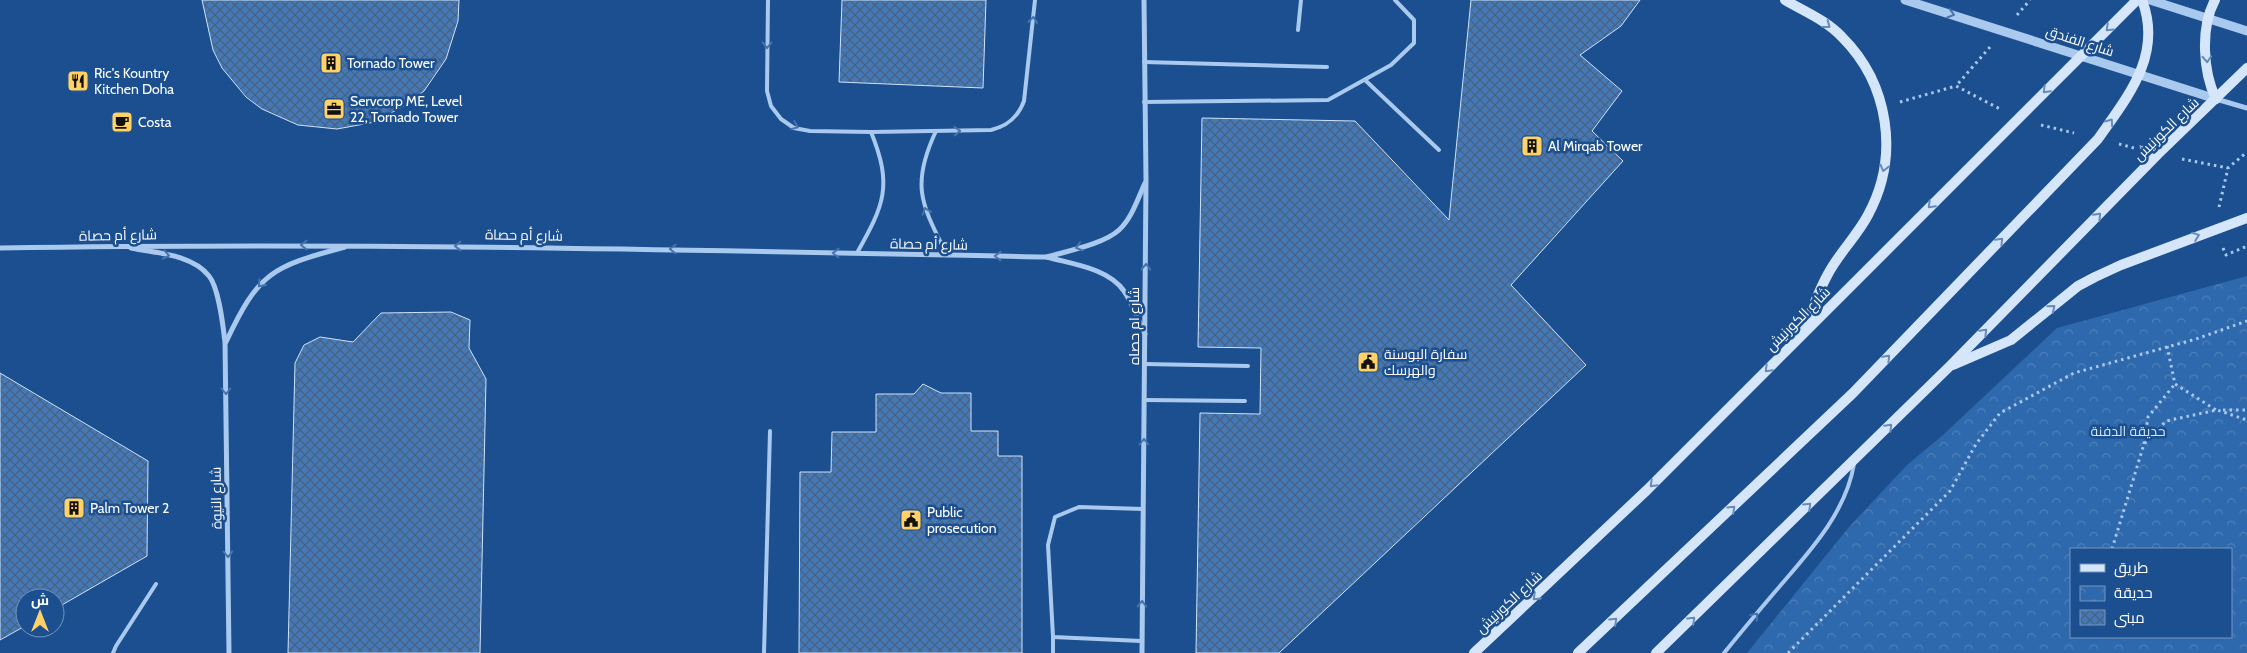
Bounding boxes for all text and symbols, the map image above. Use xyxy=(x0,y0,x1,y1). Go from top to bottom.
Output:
one-way arrow xyxy=(1947,9,1955,19)
one-way arrow xyxy=(1027,15,1038,23)
one-way arrow xyxy=(1821,19,1831,28)
street label: شارع الفندق xyxy=(2044,22,2116,60)
one-way arrow xyxy=(2105,22,2114,31)
one-way arrow xyxy=(762,42,772,50)
building icon: Tornado Tower xyxy=(319,51,343,75)
place label: Tornado Tower xyxy=(347,54,435,72)
one-way arrow xyxy=(2201,55,2212,63)
place label: Ric's Kountry Kitchen Doha xyxy=(94,64,174,98)
restaurant icon: Ric's Kountry Kitchen Doha xyxy=(66,69,90,93)
one-way arrow xyxy=(2043,84,2052,93)
place label: Servcorp ME, Level 22, Tornado Tower xyxy=(350,92,463,126)
street label: شارع الكورنيش xyxy=(2129,93,2203,165)
office icon: Servcorp ME, Level 22, Tornado Tower xyxy=(322,97,346,121)
cafe icon: Costa xyxy=(110,110,134,134)
place label: Costa xyxy=(138,113,172,131)
one-way arrow xyxy=(2104,118,2113,128)
one-way arrow xyxy=(790,120,799,131)
one-way arrow xyxy=(953,125,961,136)
building icon: Al Mirqab Tower xyxy=(1520,134,1544,158)
place label: Al Mirqab Tower xyxy=(1548,137,1643,155)
one-way arrow xyxy=(1880,163,1890,171)
one-way arrow xyxy=(1928,199,1937,208)
one-way arrow xyxy=(922,208,932,216)
one-way arrow xyxy=(2092,212,2101,221)
street label: شارع أم حصاة xyxy=(79,225,157,246)
street label: شارع أم حصاة xyxy=(485,225,563,246)
one-way arrow xyxy=(2192,232,2200,242)
street label: شارع أم حصاة xyxy=(890,234,968,255)
one-way arrow xyxy=(1994,238,2003,247)
one-way arrow xyxy=(299,240,307,250)
one-way arrow xyxy=(454,241,462,251)
one-way arrow xyxy=(1076,242,1084,252)
one-way arrow xyxy=(669,244,677,255)
one-way arrow xyxy=(831,248,839,258)
one-way arrow xyxy=(161,249,170,260)
one-way arrow xyxy=(994,251,1002,262)
one-way arrow xyxy=(1140,263,1151,271)
one-way arrow xyxy=(257,278,266,287)
street label: شارع الكورنيش xyxy=(1762,283,1834,355)
street label: شارع ام حصاه xyxy=(1125,287,1144,365)
one-way arrow xyxy=(2046,305,2055,313)
one-way arrow xyxy=(1978,328,1987,337)
place label: سفارة البوسنة والهرسك xyxy=(1384,345,1467,379)
public building icon: سفارة البوسنة والهرسك xyxy=(1356,350,1380,374)
one-way arrow xyxy=(1881,355,1890,364)
one-way arrow xyxy=(1764,363,1773,372)
one-way arrow xyxy=(221,388,231,395)
park label: حديقة الدفنة xyxy=(2091,422,2166,440)
one-way arrow xyxy=(1883,423,1892,432)
one-way arrow xyxy=(1139,438,1149,446)
street label: شارع النيوة xyxy=(206,467,226,529)
one-way arrow xyxy=(1650,478,1659,487)
building icon: Palm Tower 2 xyxy=(62,496,86,520)
place label: Palm Tower 2 xyxy=(90,499,169,517)
place label: Public prosecution xyxy=(927,503,997,537)
one-way arrow xyxy=(1802,503,1811,512)
one-way arrow xyxy=(1727,506,1736,515)
public building icon: Public prosecution xyxy=(899,508,923,532)
legend xyxy=(2070,548,2232,638)
one-way arrow xyxy=(223,550,233,558)
text: طريق xyxy=(2114,559,2148,578)
street label: شارع الكورنيش xyxy=(1472,567,1546,637)
text: حديقة xyxy=(2114,584,2153,602)
north arrow xyxy=(15,588,65,638)
text: ش xyxy=(31,591,49,609)
one-way arrow xyxy=(1532,591,1541,600)
one-way arrow xyxy=(1137,600,1147,608)
text: مبنى xyxy=(2114,609,2145,628)
one-way arrow xyxy=(1749,613,1758,622)
one-way arrow xyxy=(1686,617,1695,626)
one-way arrow xyxy=(1609,618,1618,627)

